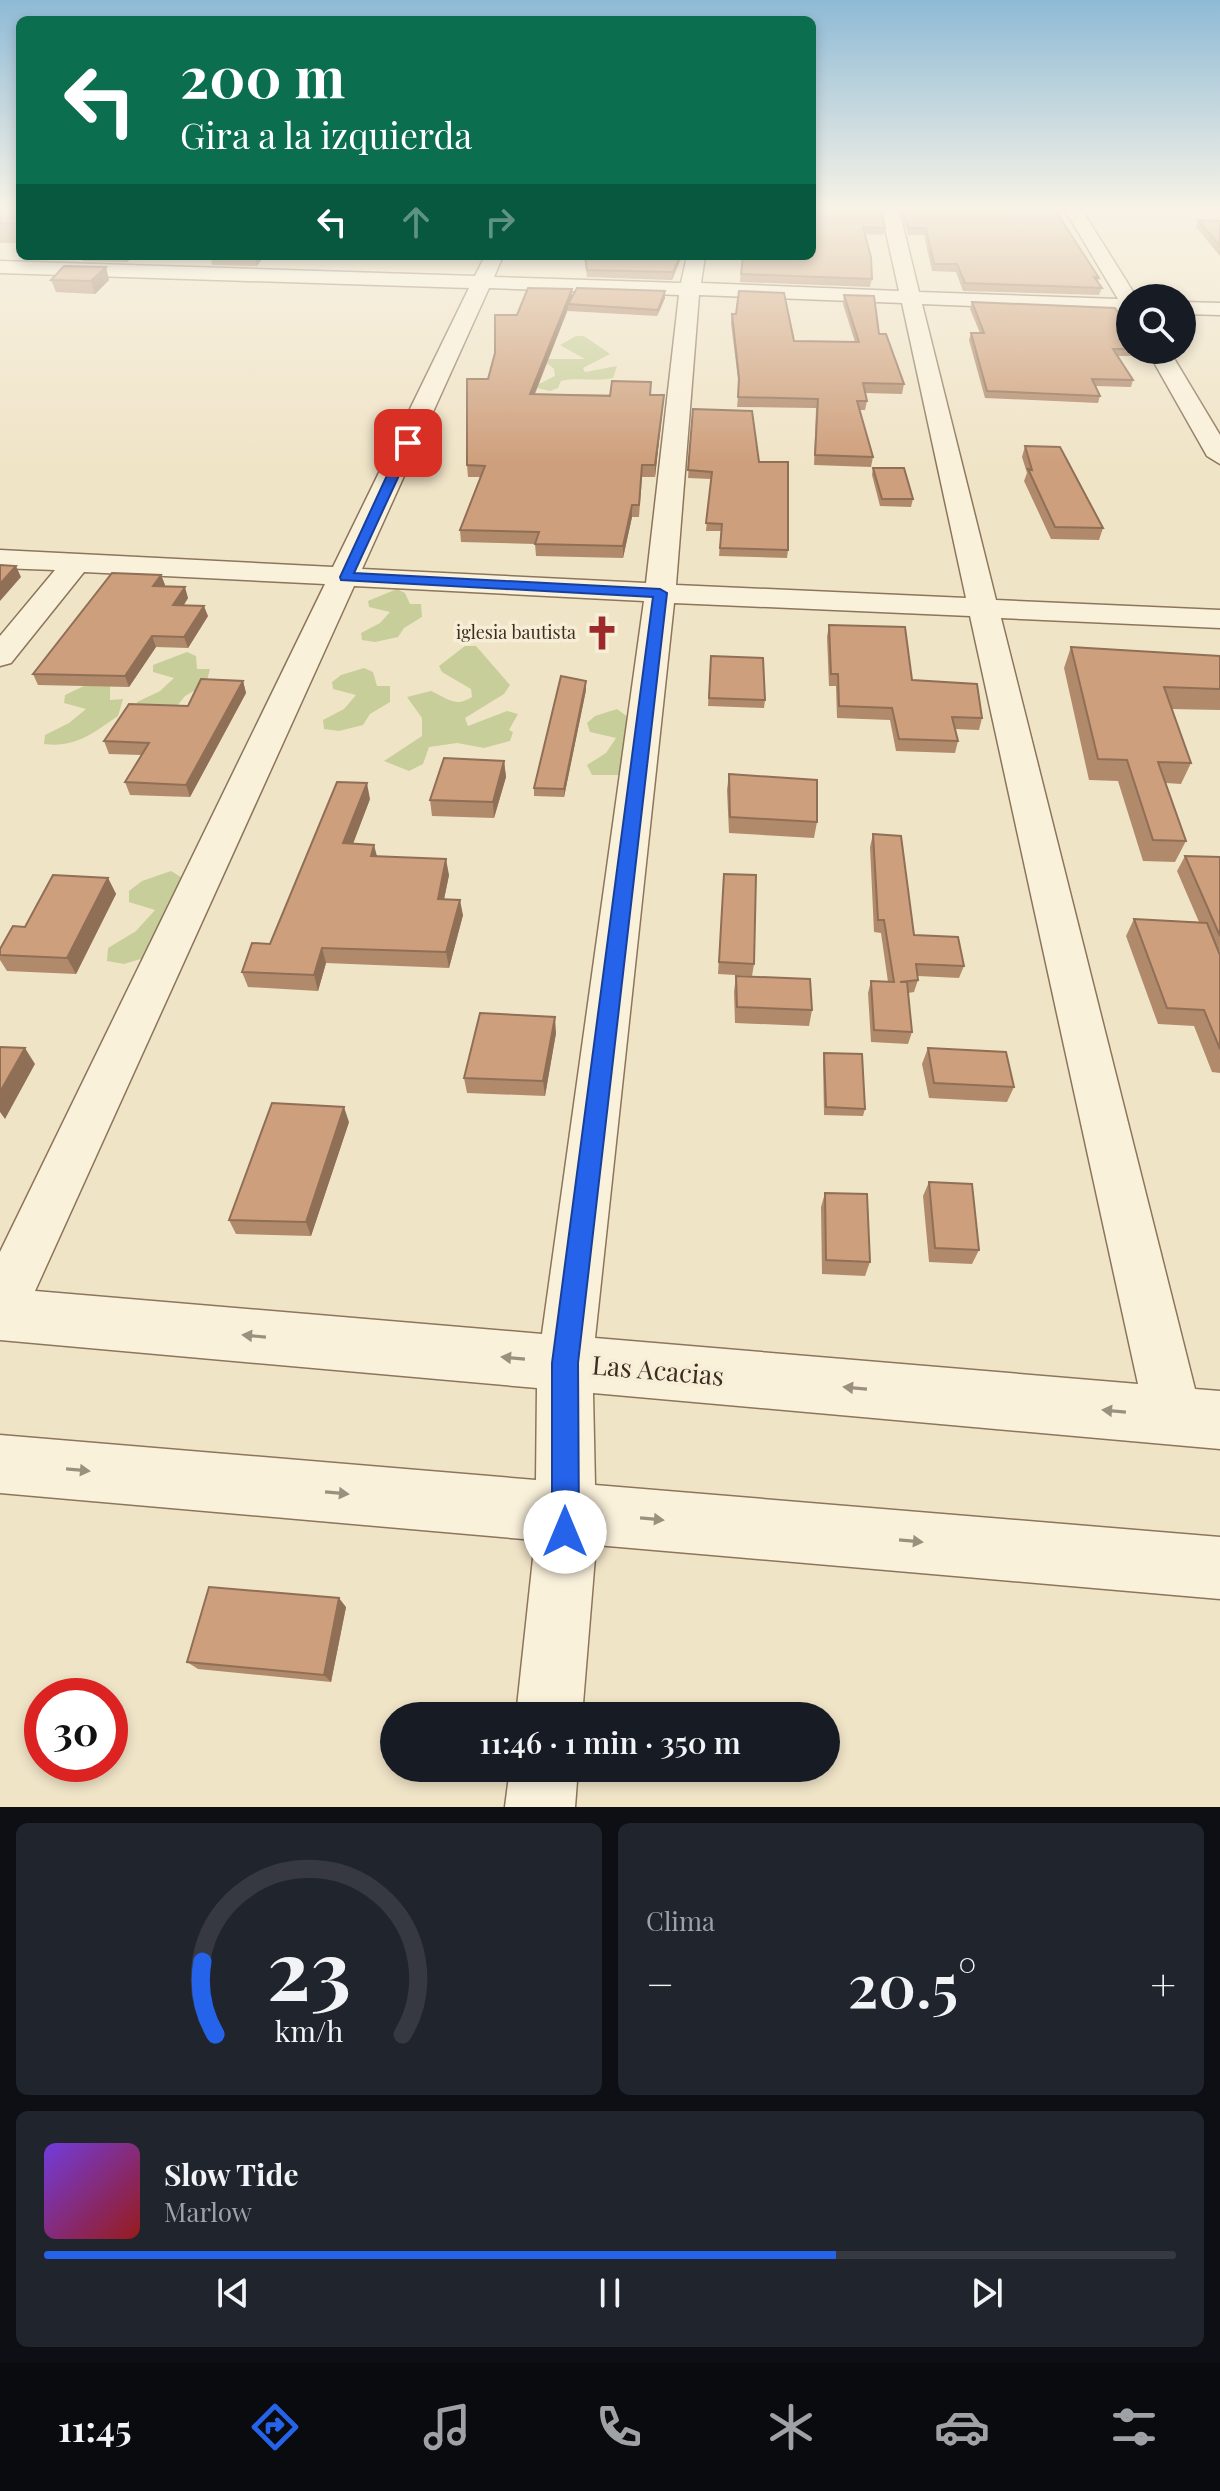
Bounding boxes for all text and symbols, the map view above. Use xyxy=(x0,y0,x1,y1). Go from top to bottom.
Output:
text: 200 m xyxy=(180,38,345,113)
icon: left xyxy=(48,48,152,152)
text: Gira a la izquierda xyxy=(180,110,472,158)
icon: left xyxy=(310,200,354,244)
icon: ahead xyxy=(394,200,438,244)
icon: right xyxy=(478,200,522,244)
map controls xyxy=(1116,284,1196,364)
button: search xyxy=(1116,284,1196,364)
pin xyxy=(374,409,442,477)
icon: arrive xyxy=(386,421,430,465)
church icon: iglesia bautista xyxy=(583,614,621,652)
place label: iglesia bautista xyxy=(456,620,576,644)
one-way arrow xyxy=(241,1329,266,1342)
street label: Las Acacias xyxy=(591,1346,726,1393)
one-way arrow xyxy=(500,1351,525,1364)
one-way arrow xyxy=(842,1381,867,1394)
one-way arrow xyxy=(1101,1404,1126,1417)
one-way arrow xyxy=(66,1464,91,1477)
one-way arrow xyxy=(325,1486,350,1499)
position arrow xyxy=(523,1490,607,1574)
one-way arrow xyxy=(640,1513,665,1526)
one-way arrow xyxy=(899,1535,924,1548)
speed limit sign: 30 xyxy=(24,1678,128,1782)
text: 11:46 · 1 min · 350 m xyxy=(479,1722,741,1762)
text: Clima xyxy=(646,1903,715,1938)
text: 23 xyxy=(267,1911,351,2022)
text: 20.5° xyxy=(848,1943,977,2023)
text: − xyxy=(646,1953,674,2012)
text: + xyxy=(1150,1953,1176,2012)
text: km/h xyxy=(275,2011,343,2049)
text: Slow Tide xyxy=(164,2154,299,2194)
text: Marlow xyxy=(164,2194,252,2229)
icon: previous xyxy=(211,2271,255,2315)
icon: pause xyxy=(588,2271,632,2315)
icon: next xyxy=(965,2271,1009,2315)
icon: directions xyxy=(247,2399,303,2455)
icon: music xyxy=(419,2399,475,2455)
icon: phone xyxy=(591,2399,647,2455)
icon: climate xyxy=(763,2399,819,2455)
icon: car xyxy=(934,2399,990,2455)
icon: filters xyxy=(1106,2399,1162,2455)
text: 11:45 xyxy=(58,2403,131,2451)

